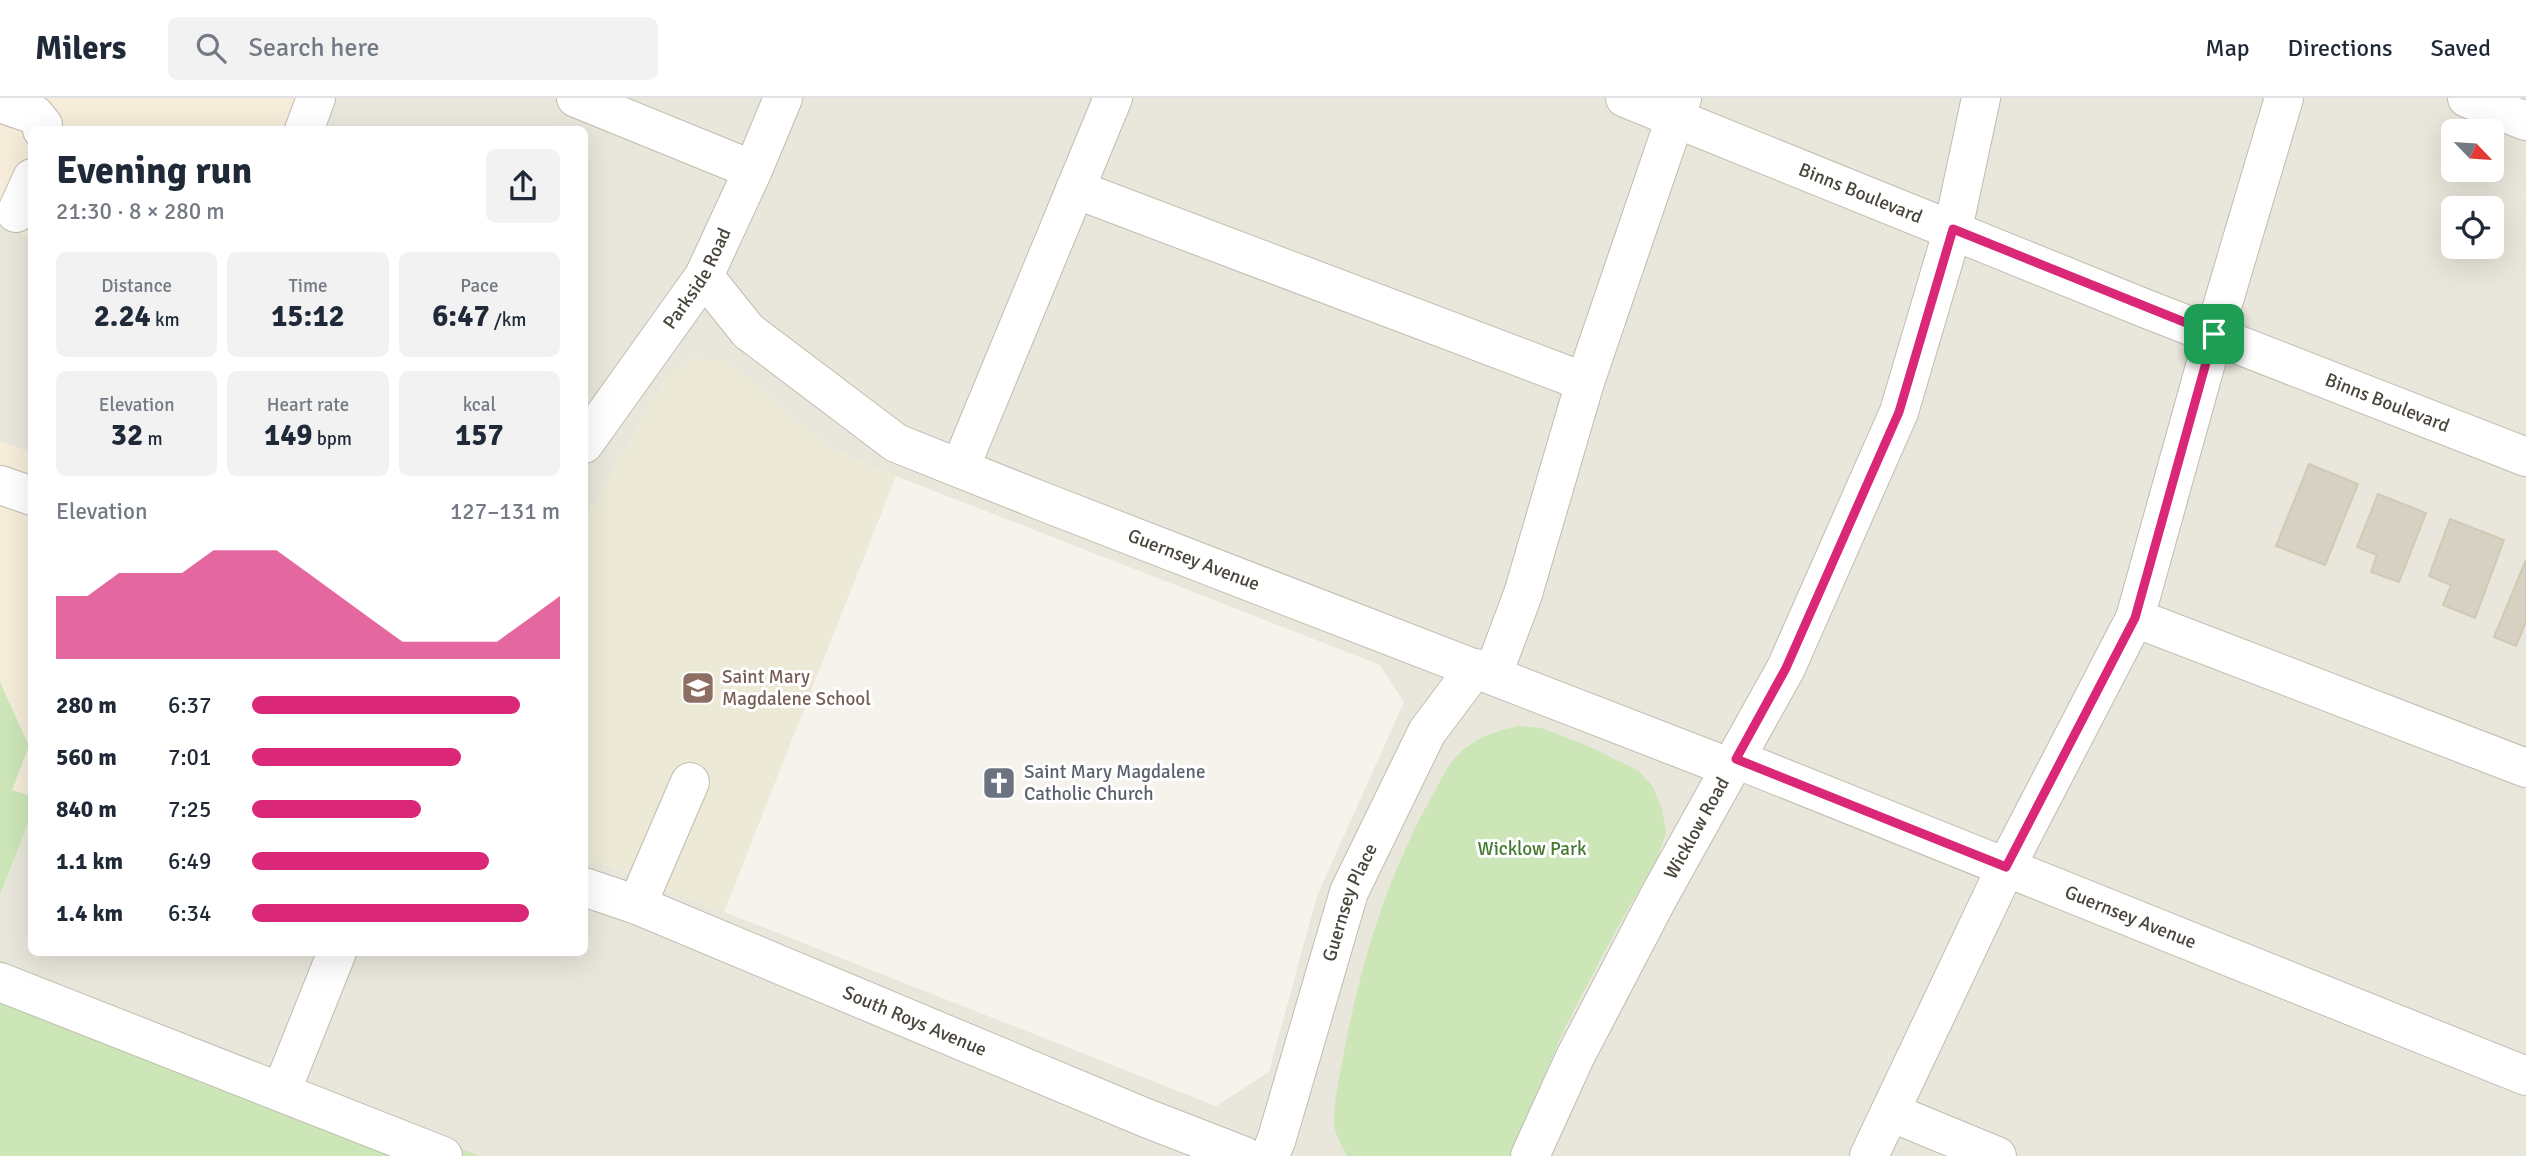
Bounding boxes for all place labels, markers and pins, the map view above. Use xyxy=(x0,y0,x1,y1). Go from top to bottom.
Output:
pin xyxy=(2184,304,2244,364)
place label: Saint Mary Magdalene School xyxy=(722,665,871,711)
school or university icon: Saint Mary Magdalene School xyxy=(679,669,717,707)
place label: Saint Mary Magdalene Catholic Church xyxy=(1024,760,1206,806)
church icon: Saint Mary Magdalene Catholic Church xyxy=(980,764,1018,802)

